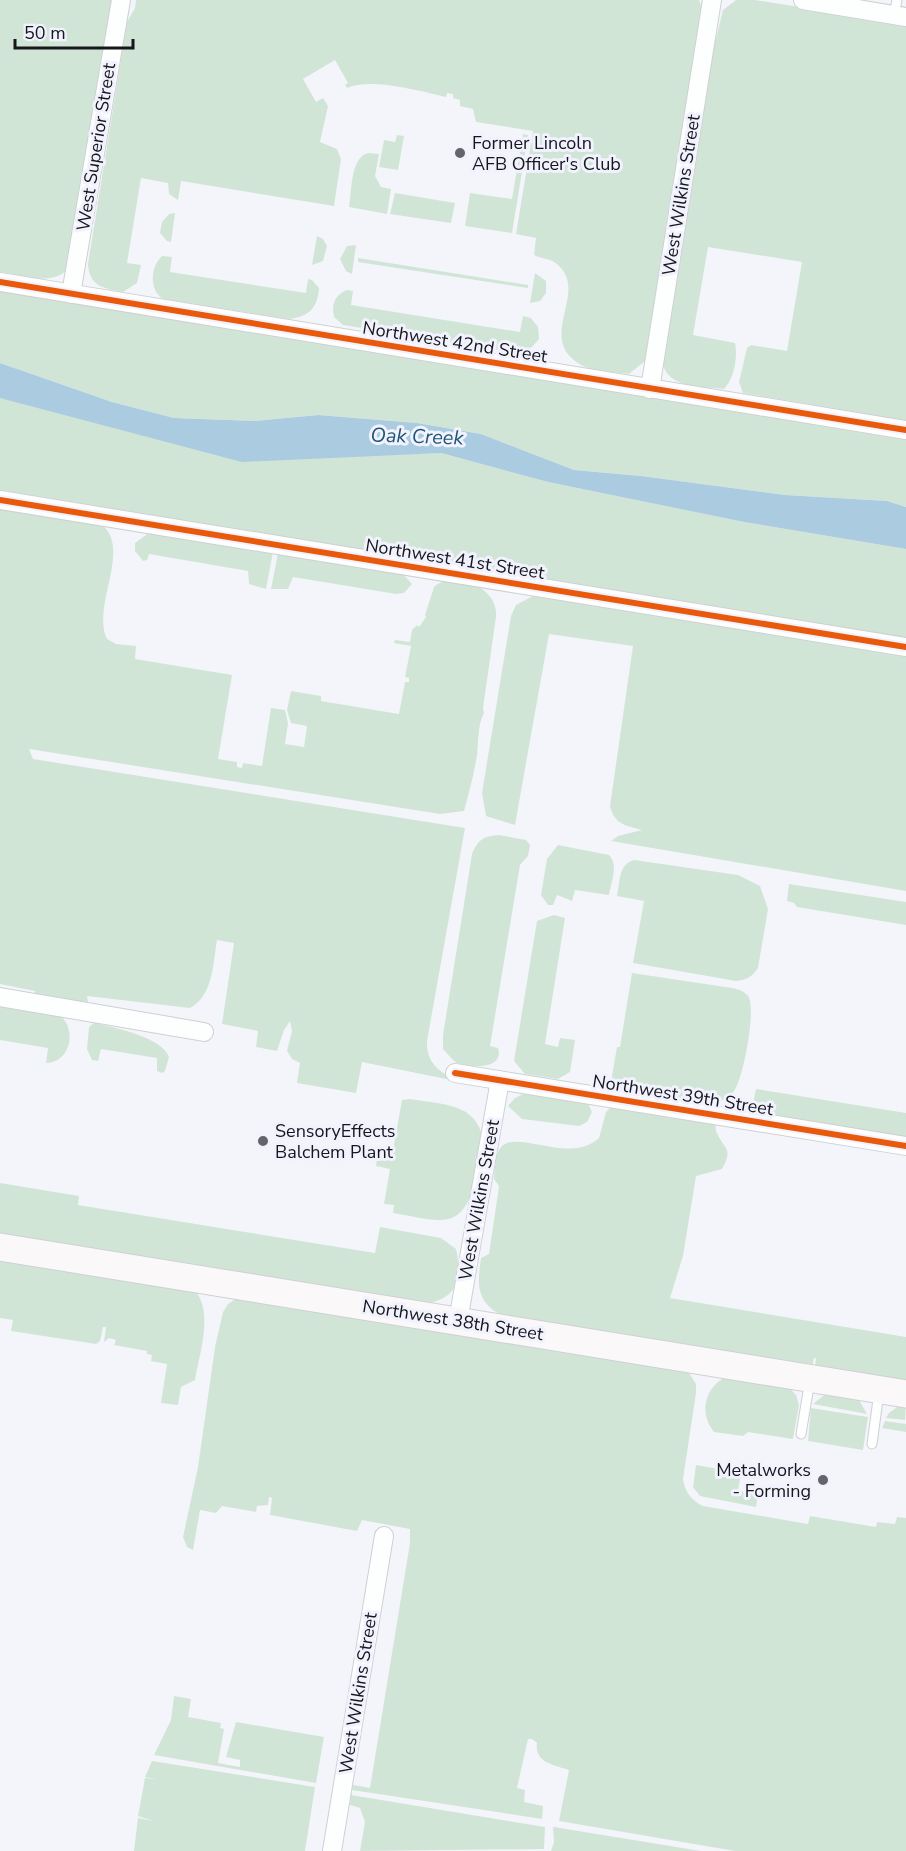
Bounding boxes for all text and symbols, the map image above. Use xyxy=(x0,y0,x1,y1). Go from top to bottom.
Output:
scale bar xyxy=(15,12,134,50)
text: 50 m xyxy=(24,21,66,45)
street label: West Superior Street xyxy=(71,61,121,233)
street label: West Wilkins Street xyxy=(656,112,706,277)
place label: Former Lincoln AFB Officer's Club xyxy=(472,131,621,176)
marker: Former Lincoln AFB Officer's Club xyxy=(453,146,467,160)
street label: Northwest 42nd Street xyxy=(361,316,550,369)
water label: Oak Creek xyxy=(370,421,465,452)
street label: Northwest 41st Street xyxy=(364,533,547,585)
street label: Northwest 39th Street xyxy=(591,1069,776,1121)
street label: West Wilkins Street xyxy=(453,1117,505,1282)
place label: SensoryEffects Balchem Plant xyxy=(275,1119,396,1164)
marker: SensoryEffects Balchem Plant xyxy=(256,1134,270,1148)
street label: Northwest 38th Street xyxy=(361,1294,546,1346)
place label: Metalworks - Forming xyxy=(716,1458,811,1503)
marker: Metalworks - Forming xyxy=(816,1473,830,1487)
street label: West Wilkins Street xyxy=(333,1610,383,1775)

